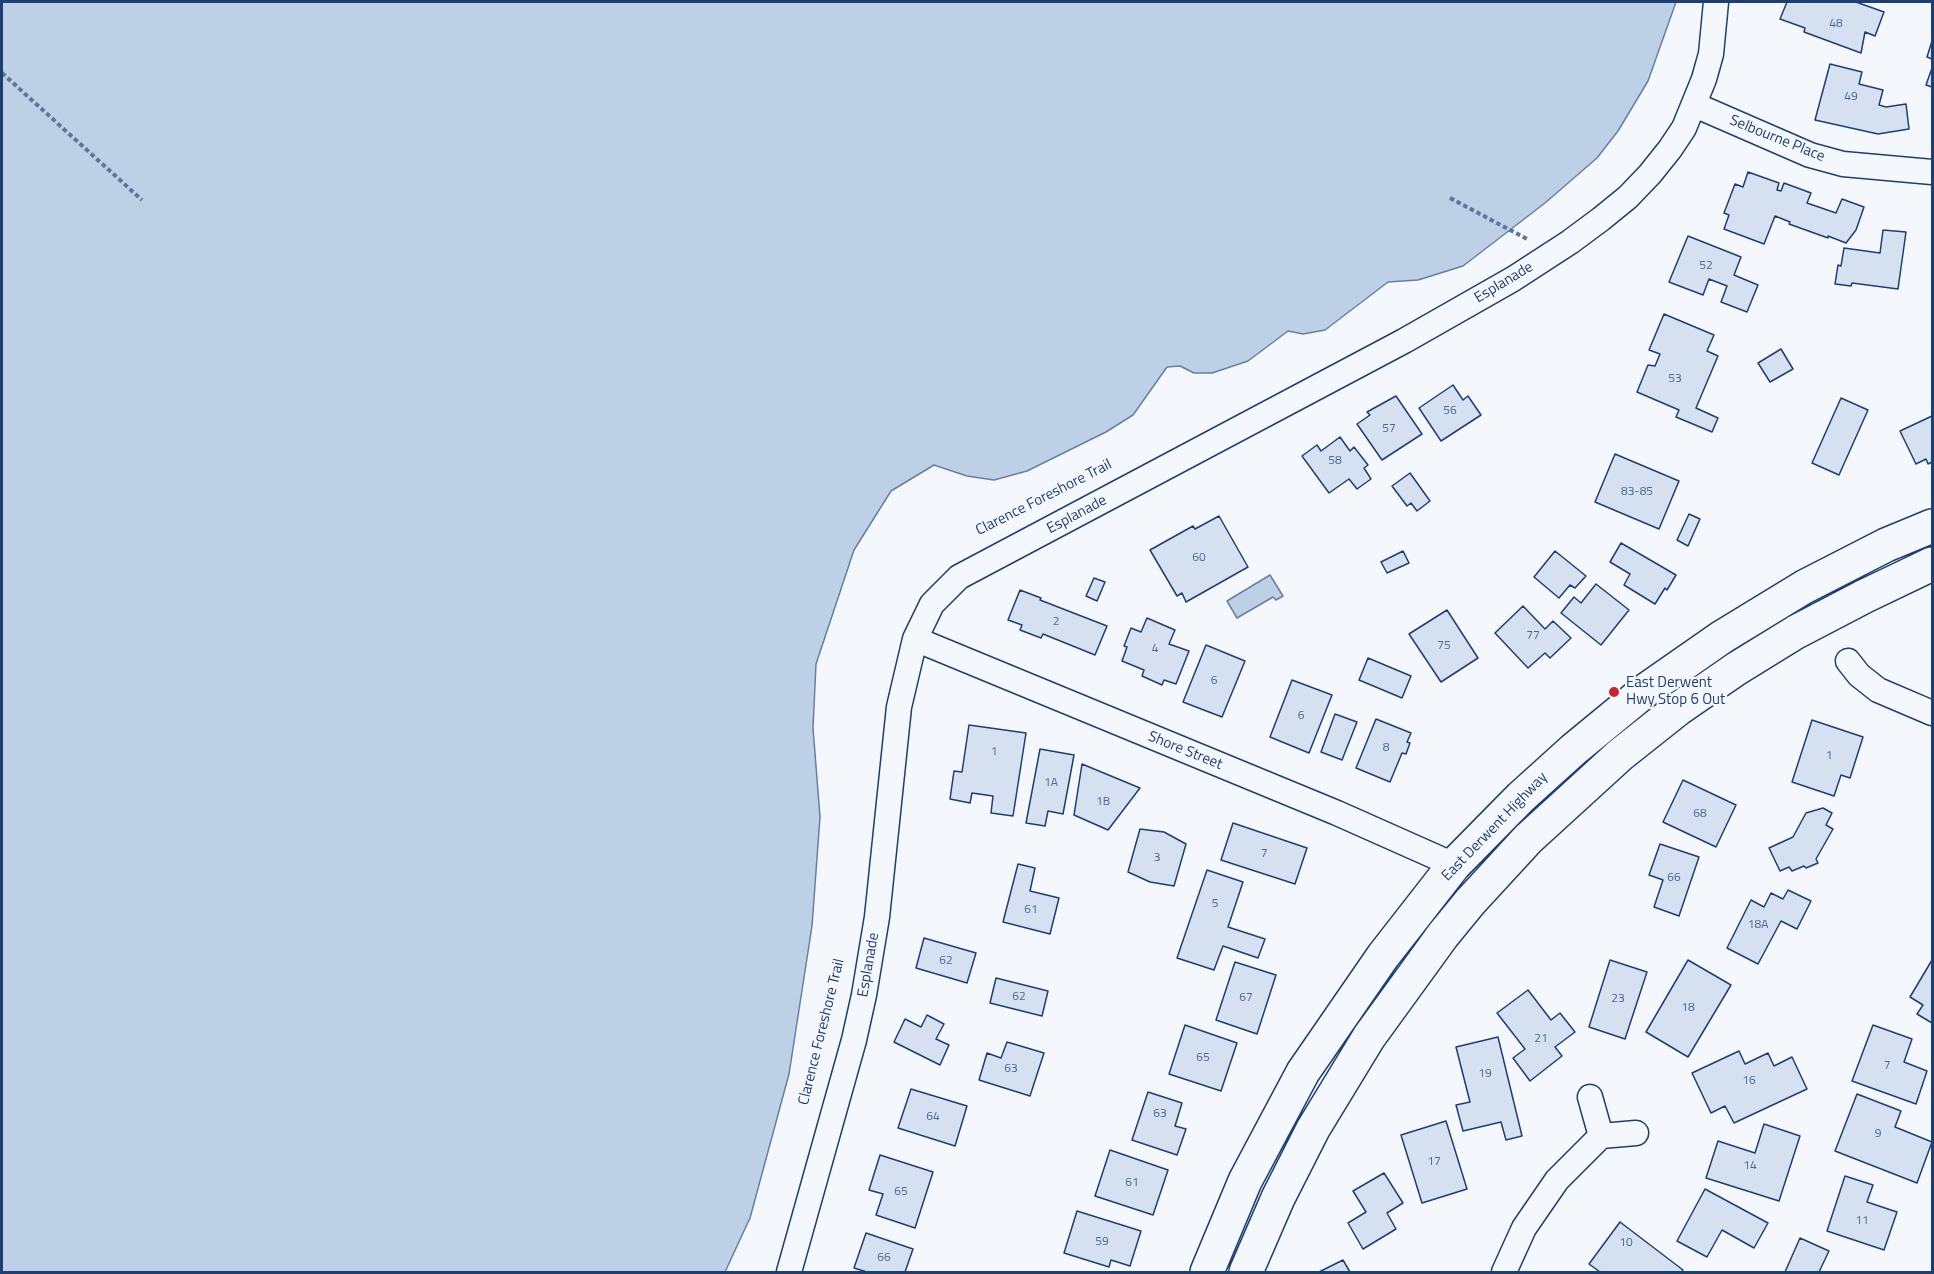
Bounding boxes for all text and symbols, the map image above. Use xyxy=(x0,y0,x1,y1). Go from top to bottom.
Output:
house number: 48 xyxy=(1829,17,1843,31)
house number: 49 xyxy=(1844,90,1858,104)
street label: Selbourne Place xyxy=(1727,112,1827,166)
street label: Esplanade xyxy=(1471,258,1537,308)
house number: 52 xyxy=(1699,259,1713,273)
house number: 53 xyxy=(1668,372,1682,386)
house number: 56 xyxy=(1443,404,1457,418)
house number: 57 xyxy=(1382,422,1396,436)
house number: 58 xyxy=(1328,454,1342,468)
street label: Clarence Foreshore Trail xyxy=(973,456,1115,540)
house number: 83-85 xyxy=(1621,485,1653,499)
street label: Esplanade xyxy=(1044,492,1110,538)
house number: 60 xyxy=(1192,551,1206,565)
house number: 2 xyxy=(1053,615,1059,629)
house number: 77 xyxy=(1526,629,1540,643)
house number: 75 xyxy=(1437,639,1451,653)
house number: 4 xyxy=(1152,642,1158,656)
house number: 6 xyxy=(1211,674,1217,688)
place label: East Derwent Hwy Stop 6 Out xyxy=(1626,674,1725,709)
marker: East Derwent Hwy Stop 6 Out xyxy=(1607,685,1621,699)
house number: 6 xyxy=(1298,709,1304,723)
street label: Shore Street xyxy=(1145,728,1225,774)
house number: 8 xyxy=(1383,741,1389,755)
house number: 1 xyxy=(991,745,997,759)
house number: 1 xyxy=(1826,749,1832,763)
street label: East Derwent Highway xyxy=(1438,769,1552,885)
house number: 1A xyxy=(1044,776,1058,790)
house number: 1B xyxy=(1096,795,1110,809)
house number: 68 xyxy=(1693,807,1707,821)
house number: 7 xyxy=(1261,847,1267,861)
house number: 3 xyxy=(1154,851,1160,865)
house number: 66 xyxy=(1667,871,1681,885)
house number: 5 xyxy=(1212,897,1218,911)
house number: 61 xyxy=(1024,903,1038,917)
house number: 18A xyxy=(1748,918,1768,932)
street label: Esplanade xyxy=(854,931,884,999)
house number: 62 xyxy=(939,954,953,968)
street label: Clarence Foreshore Trail xyxy=(795,957,849,1107)
house number: 62 xyxy=(1012,990,1026,1004)
house number: 67 xyxy=(1239,991,1253,1005)
house number: 23 xyxy=(1611,992,1625,1006)
house number: 18 xyxy=(1681,1001,1695,1015)
house number: 21 xyxy=(1534,1032,1548,1046)
house number: 65 xyxy=(1196,1051,1210,1065)
house number: 7 xyxy=(1884,1059,1890,1073)
house number: 63 xyxy=(1004,1062,1018,1076)
house number: 19 xyxy=(1478,1067,1492,1081)
house number: 16 xyxy=(1742,1074,1756,1088)
house number: 63 xyxy=(1153,1107,1167,1121)
house number: 64 xyxy=(926,1110,940,1124)
house number: 9 xyxy=(1875,1127,1881,1141)
house number: 17 xyxy=(1427,1155,1441,1169)
house number: 14 xyxy=(1743,1159,1757,1173)
house number: 61 xyxy=(1125,1176,1139,1190)
house number: 65 xyxy=(894,1185,908,1199)
house number: 11 xyxy=(1855,1214,1869,1228)
house number: 59 xyxy=(1095,1235,1109,1249)
house number: 10 xyxy=(1619,1236,1633,1250)
house number: 66 xyxy=(877,1251,891,1265)

